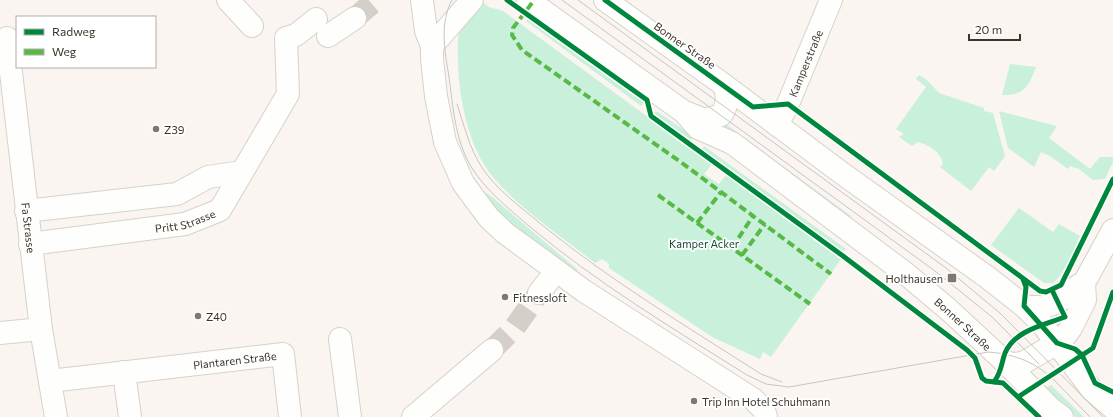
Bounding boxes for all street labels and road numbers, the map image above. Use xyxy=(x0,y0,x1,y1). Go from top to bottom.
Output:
street label: Bonner Straße xyxy=(652,19,718,71)
street label: Kamperstraße xyxy=(785,27,825,99)
street label: Fa Strasse xyxy=(20,202,39,254)
street label: Pritt Strasse xyxy=(154,206,217,234)
street label: Bonner Straße xyxy=(932,294,994,353)
street label: Plantaren Straße xyxy=(192,348,277,371)

